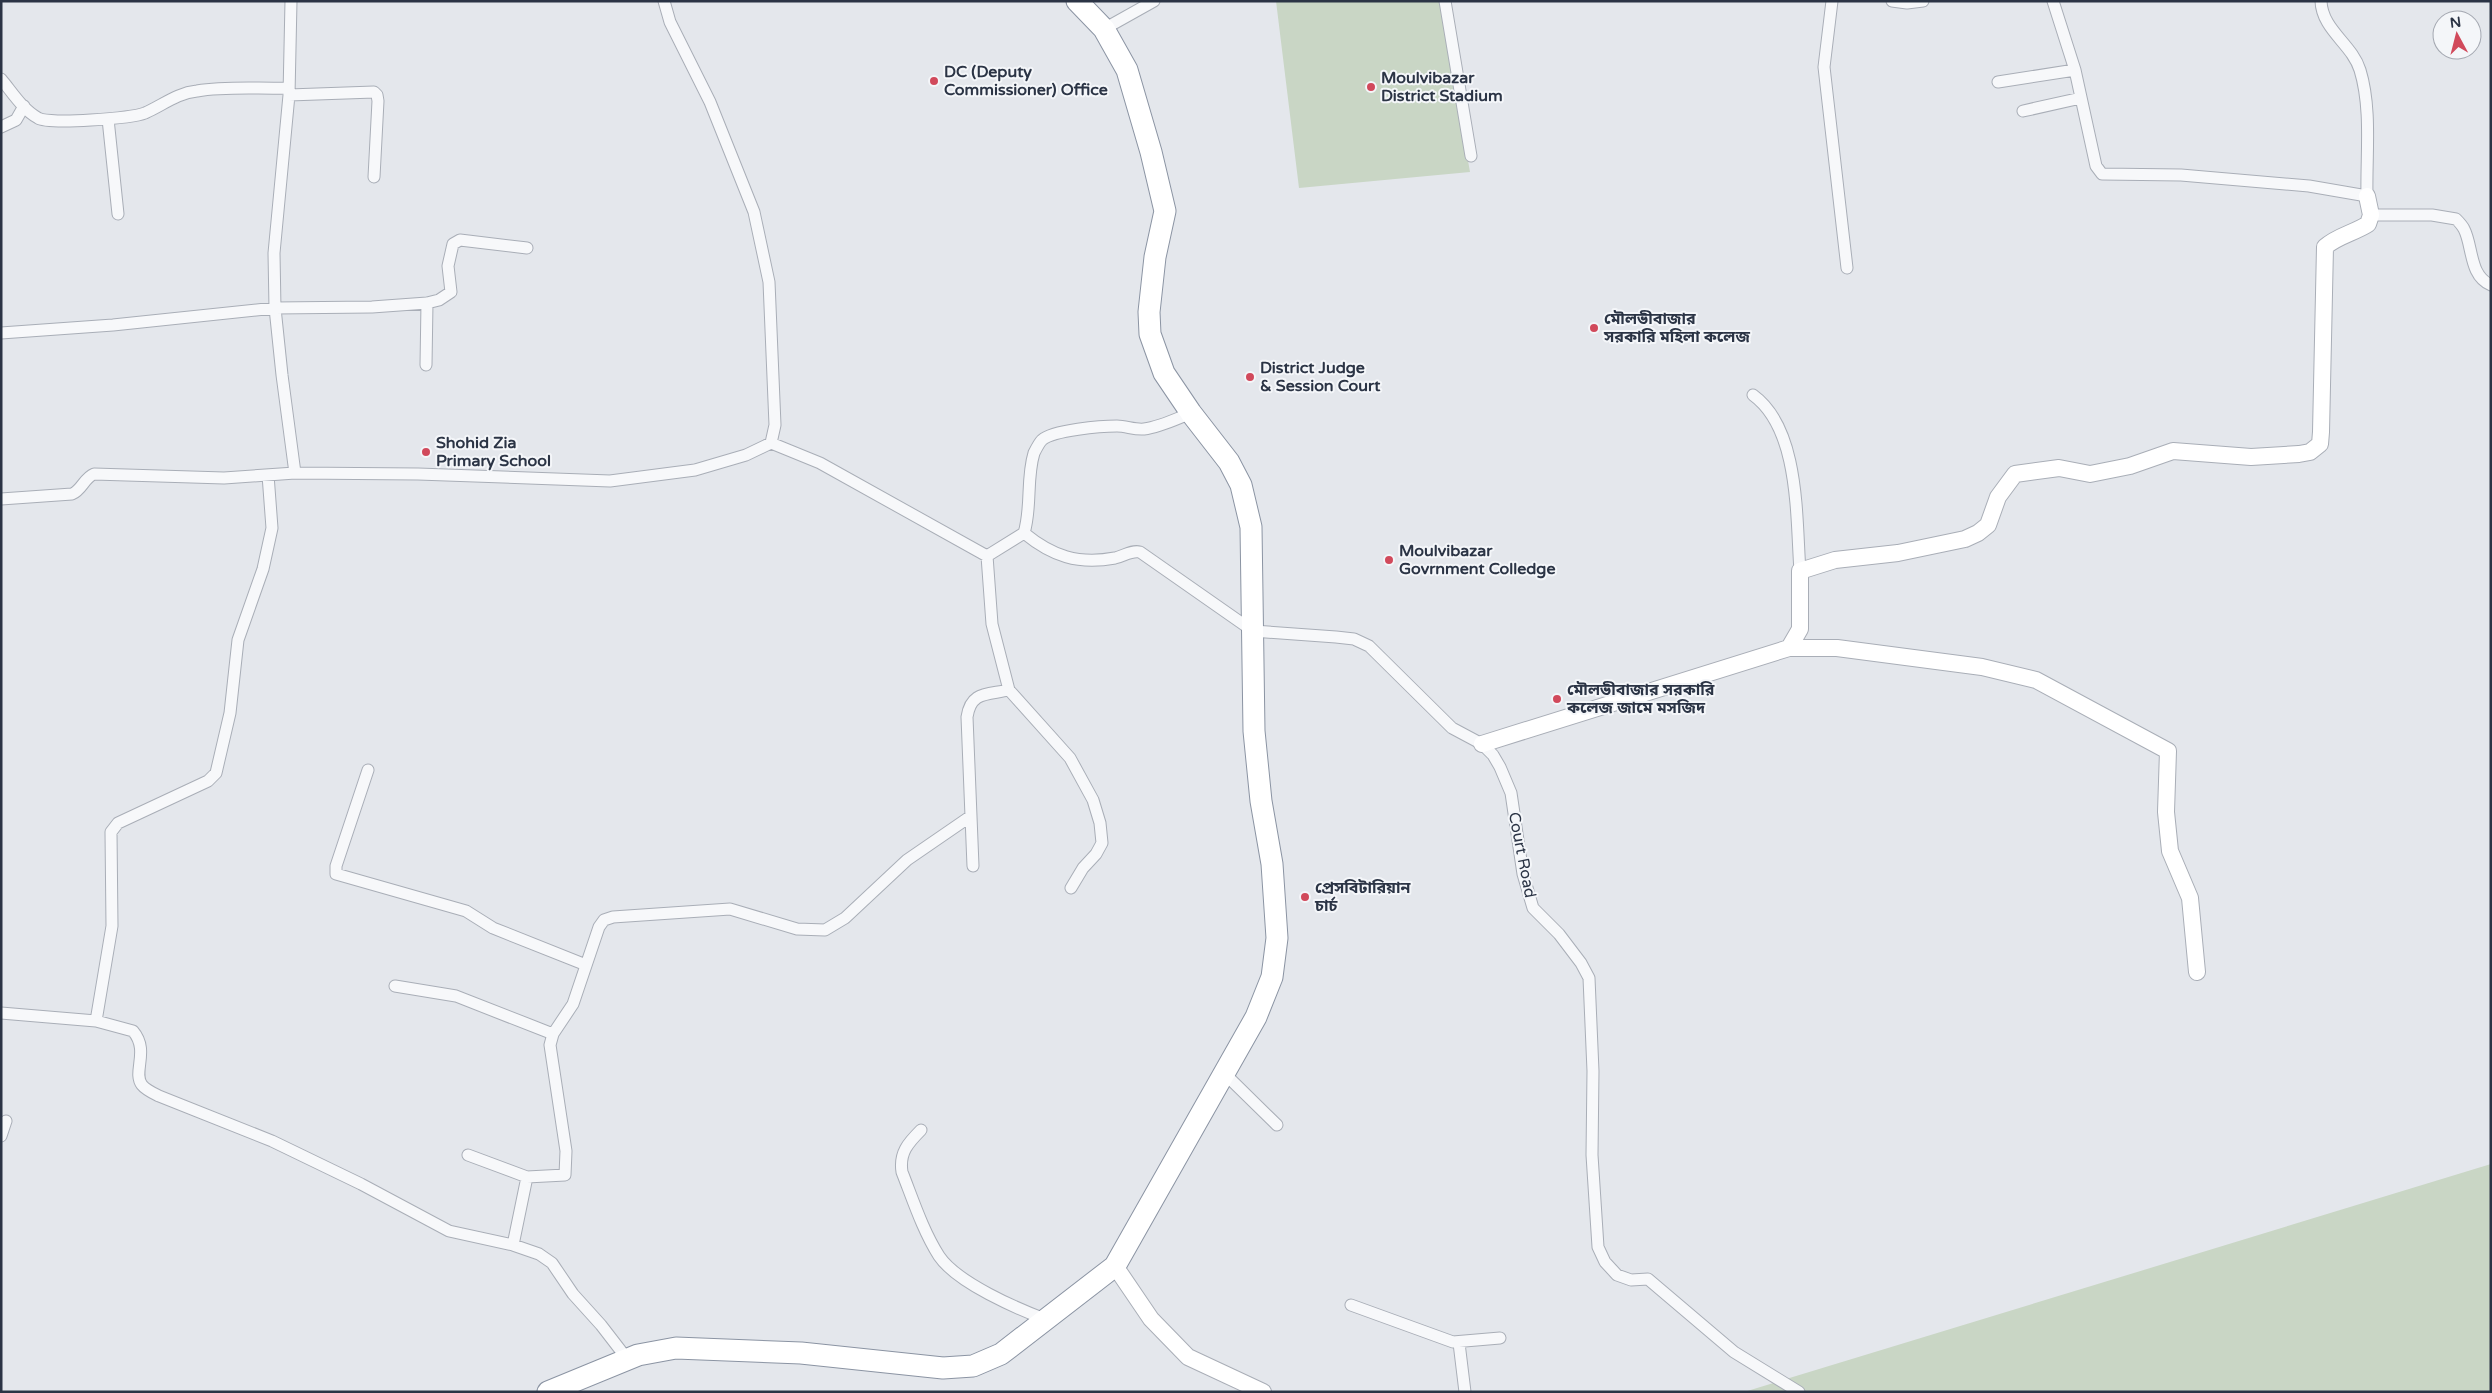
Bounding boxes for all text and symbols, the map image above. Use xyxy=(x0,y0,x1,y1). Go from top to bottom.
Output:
north arrow xyxy=(2432,10,2482,60)
text: N xyxy=(2449,13,2462,32)
place label: DC (Deputy Commissioner) Office xyxy=(944,62,1108,100)
place label: Moulvibazar District Stadium xyxy=(1381,68,1503,106)
marker: DC (Deputy Commissioner) Office xyxy=(928,75,940,87)
marker: Moulvibazar District Stadium xyxy=(1365,81,1377,93)
place label: মৌলভীবাজার সরকারি মহিলা কলেজ xyxy=(1603,309,1750,347)
marker: মৌলভীবাজার সরকারি মহিলা কলেজ xyxy=(1588,322,1600,334)
place label: District Judge & Session Court xyxy=(1260,358,1381,396)
marker: District Judge & Session Court xyxy=(1244,371,1256,383)
place label: Shohid Zia Primary School xyxy=(436,433,551,471)
marker: Shohid Zia Primary School xyxy=(420,446,432,458)
place label: Moulvibazar Govrnment Colledge xyxy=(1399,541,1556,579)
marker: Moulvibazar Govrnment Colledge xyxy=(1383,554,1395,566)
place label: মৌলভীবাজার সরকারি কলেজ জামে মসজিদ xyxy=(1566,680,1715,718)
marker: মৌলভীবাজার সরকারি কলেজ জামে মসজিদ xyxy=(1551,693,1563,705)
street label: Court Road xyxy=(1504,810,1540,900)
place label: প্রেসবিটারিয়ান চার্চ xyxy=(1314,878,1411,916)
marker: প্রেসবিটারিয়ান চার্চ xyxy=(1299,891,1311,903)

